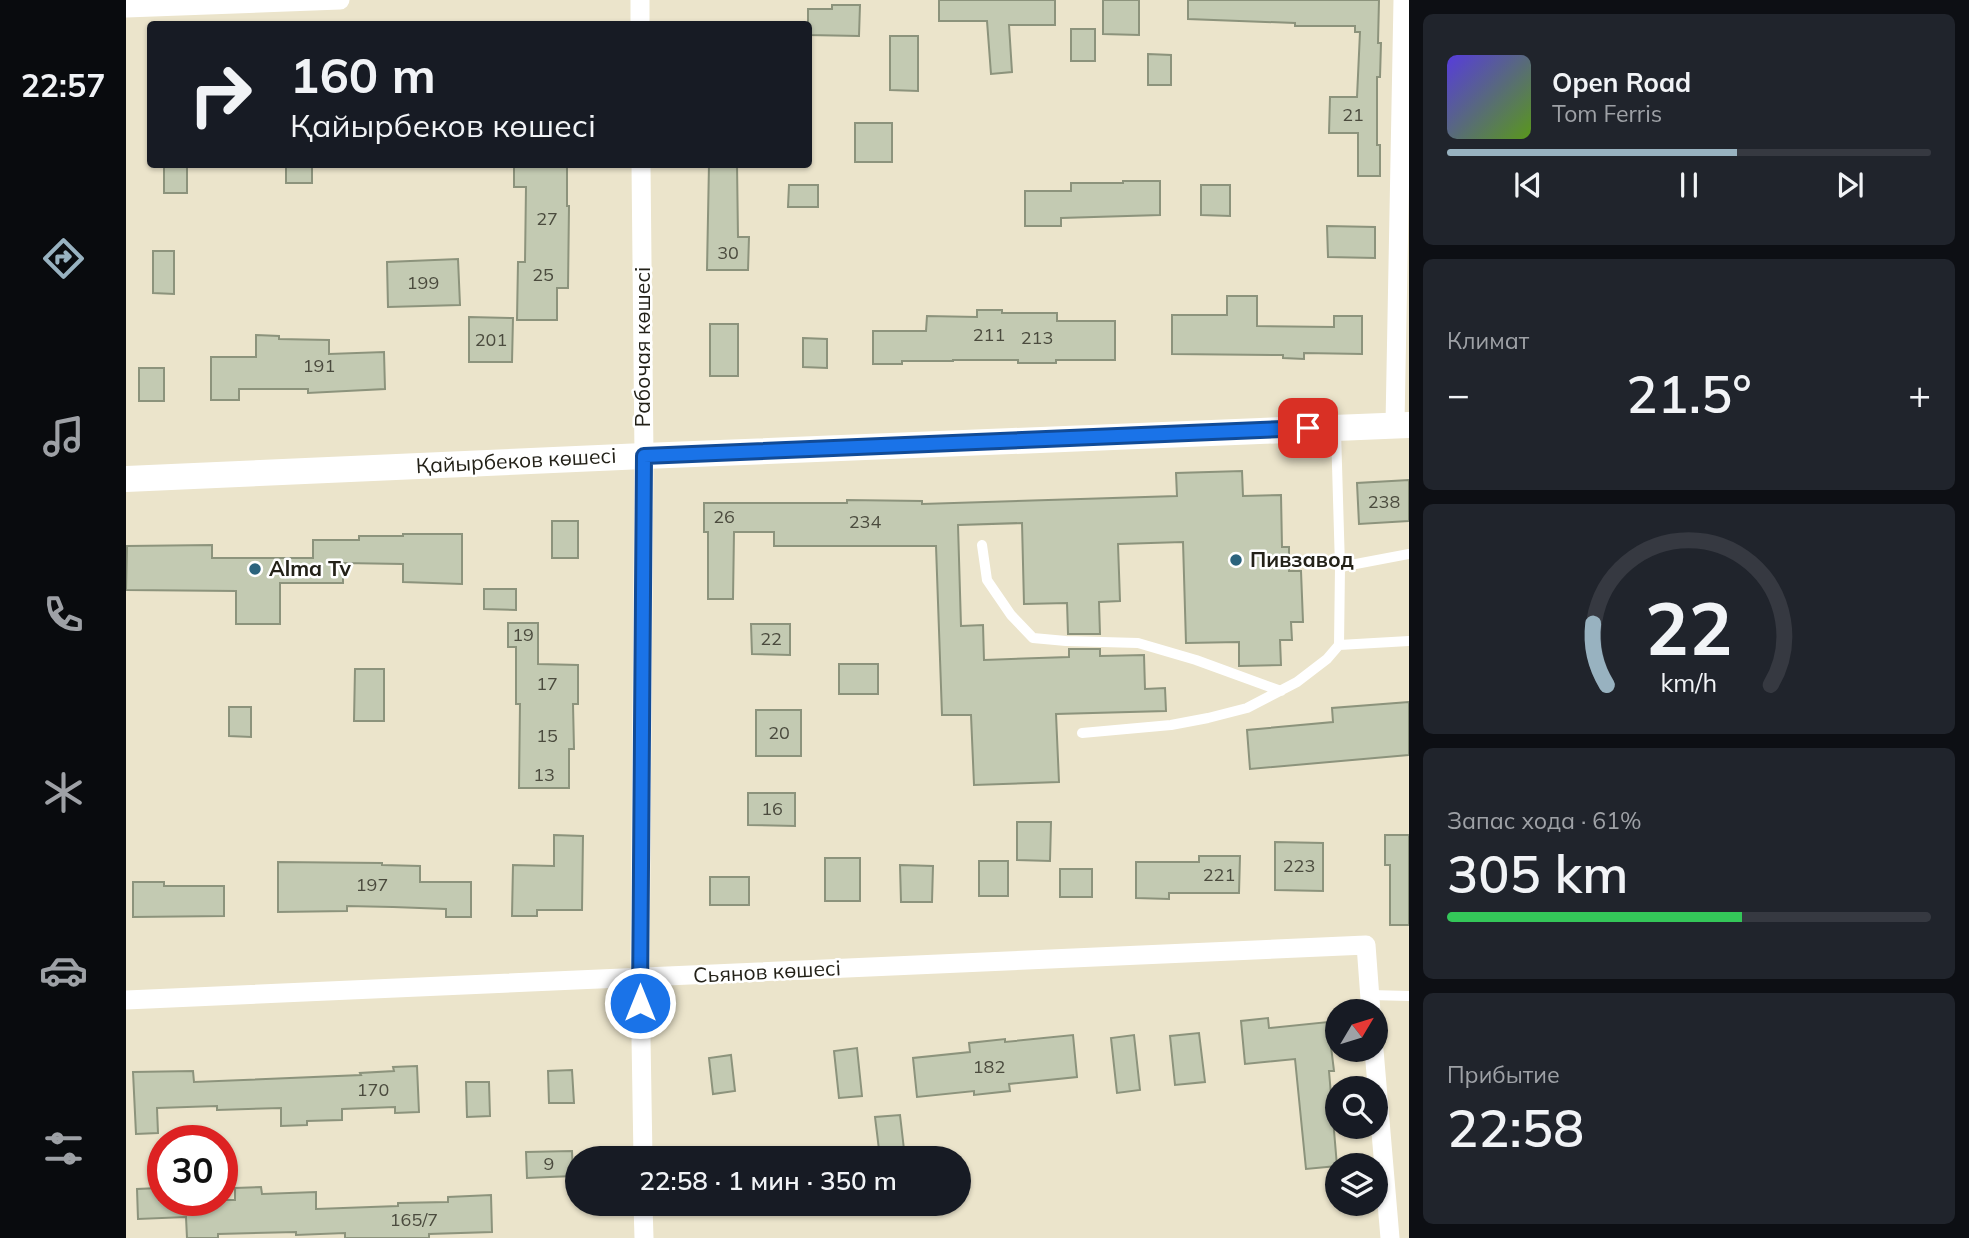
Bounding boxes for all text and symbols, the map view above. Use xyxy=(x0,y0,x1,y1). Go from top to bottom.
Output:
text: 160 m xyxy=(290,44,436,105)
icon: right xyxy=(175,49,266,140)
text: 22:57 xyxy=(21,65,105,105)
text: Open Road xyxy=(1552,66,1691,99)
text: Tom Ferris xyxy=(1552,99,1662,128)
house number: 21 xyxy=(1342,103,1364,126)
text: Қайырбеков көшесі xyxy=(290,105,596,145)
icon: previous xyxy=(1509,166,1547,204)
icon: pause xyxy=(1670,166,1708,204)
icon: next xyxy=(1831,166,1869,204)
house number: 27 xyxy=(536,207,558,230)
icon: directions xyxy=(39,234,88,283)
house number: 30 xyxy=(717,241,739,264)
house number: 25 xyxy=(532,263,554,286)
street label: Рабочая көшесі xyxy=(629,267,655,427)
house number: 199 xyxy=(407,271,439,294)
house number: 211 xyxy=(973,323,1005,346)
house number: 213 xyxy=(1021,326,1053,349)
text: Климат xyxy=(1447,326,1529,355)
house number: 201 xyxy=(475,328,507,351)
house number: 191 xyxy=(303,354,335,377)
text: 21.5° xyxy=(1626,361,1752,426)
text: − xyxy=(1447,370,1470,418)
text: + xyxy=(1908,370,1931,418)
pin xyxy=(1278,398,1338,458)
icon: arrive xyxy=(1289,409,1327,447)
icon: music xyxy=(39,412,88,461)
street label: Қайырбеков көшесі xyxy=(415,442,617,478)
house number: 238 xyxy=(1368,490,1400,513)
house number: 26 xyxy=(713,505,735,528)
house number: 234 xyxy=(849,510,881,533)
place label: Пивзавод xyxy=(1250,546,1354,572)
marker: Пивзавод xyxy=(1228,552,1244,568)
place label: Alma Tv xyxy=(269,555,351,581)
marker: Alma Tv xyxy=(247,561,263,577)
text: 22 xyxy=(1645,582,1733,673)
icon: phone xyxy=(39,590,88,639)
house number: 19 xyxy=(512,623,534,646)
house number: 22 xyxy=(760,627,782,650)
text: km/h xyxy=(1661,667,1717,698)
house number: 17 xyxy=(536,672,558,695)
house number: 20 xyxy=(768,721,790,744)
house number: 15 xyxy=(536,724,558,747)
house number: 13 xyxy=(533,763,555,786)
icon: climate xyxy=(39,768,88,817)
house number: 16 xyxy=(761,797,783,820)
text: Запас хода · 61% xyxy=(1447,806,1642,835)
text: 305 km xyxy=(1447,841,1628,906)
house number: 223 xyxy=(1283,854,1315,877)
house number: 221 xyxy=(1203,863,1235,886)
house number: 197 xyxy=(356,873,388,896)
icon: car xyxy=(39,946,88,995)
street label: Сьянов көшесі xyxy=(693,954,841,988)
position arrow xyxy=(603,966,677,1040)
north arrow xyxy=(1325,999,1388,1062)
map controls xyxy=(1325,999,1388,1216)
house number: 182 xyxy=(973,1055,1005,1078)
text: Прибытие xyxy=(1447,1060,1560,1089)
button: search xyxy=(1325,1076,1388,1139)
house number: 170 xyxy=(357,1078,389,1101)
text: 22:58 xyxy=(1447,1095,1584,1160)
icon: filters xyxy=(39,1124,88,1173)
speed limit sign: 30 xyxy=(147,1125,238,1216)
house number: 9 xyxy=(544,1152,554,1175)
button: layers xyxy=(1325,1153,1388,1216)
text: 22:58 · 1 мин · 350 m xyxy=(639,1164,897,1197)
house number: 165/7 xyxy=(390,1208,438,1231)

